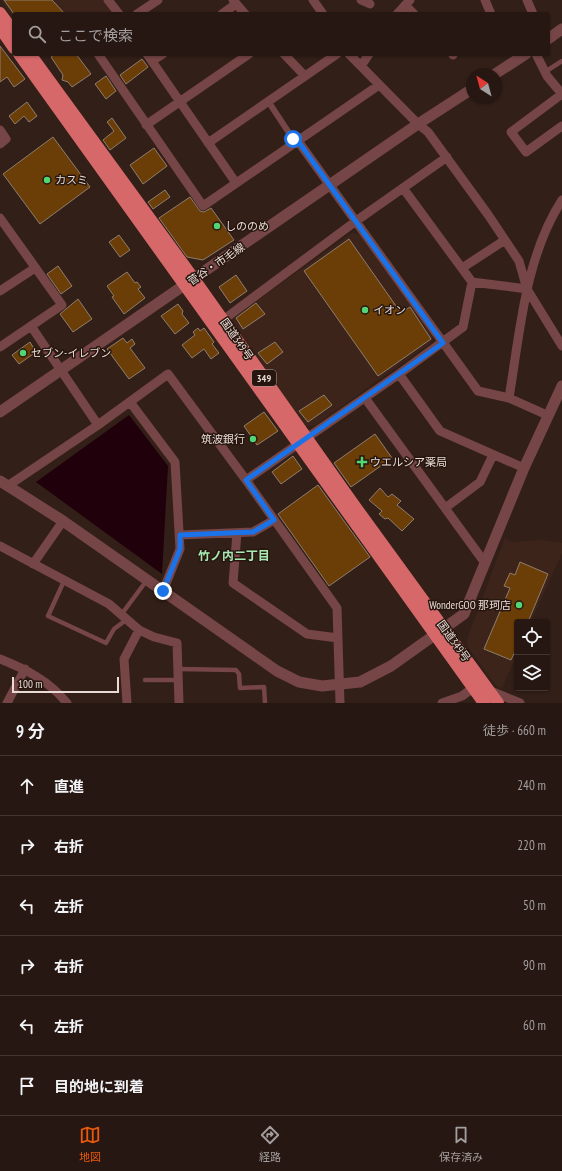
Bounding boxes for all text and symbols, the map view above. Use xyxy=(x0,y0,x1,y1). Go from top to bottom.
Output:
search box xyxy=(12,12,550,56)
icon: search xyxy=(26,23,48,45)
text: ここで検索 xyxy=(58,26,133,45)
north arrow xyxy=(466,68,502,104)
route start xyxy=(284,130,302,148)
place label: カスミ xyxy=(55,173,88,187)
marker: カスミ xyxy=(42,175,52,185)
place label: しののめ xyxy=(225,219,269,233)
marker: しののめ xyxy=(212,221,222,231)
street label: 菅谷・市毛線 xyxy=(185,240,247,288)
place label: イオン xyxy=(373,303,406,317)
marker: イオン xyxy=(360,305,370,315)
street label: 国道349号 xyxy=(218,315,256,363)
place label: セブン-イレブン xyxy=(31,346,111,360)
marker: セブン-イレブン xyxy=(18,348,28,358)
road number: 349 xyxy=(252,370,276,386)
place label: 筑波銀行 xyxy=(201,432,245,446)
marker: 筑波銀行 xyxy=(248,434,258,444)
place label: ウエルシア薬局 xyxy=(370,455,447,469)
marker: ウエルシア薬局 xyxy=(357,457,367,467)
district label: 竹ノ内二丁目 xyxy=(198,548,270,563)
route end xyxy=(154,582,172,600)
place label: WonderGOO 那珂店 xyxy=(429,598,511,612)
marker: WonderGOO 那珂店 xyxy=(514,600,524,610)
street label: 国道349号 xyxy=(434,618,474,664)
map controls xyxy=(514,619,550,691)
button: locate xyxy=(514,619,550,655)
button: layers xyxy=(514,655,550,691)
scale bar xyxy=(12,675,119,694)
text: 100 m xyxy=(18,677,42,691)
text: 9 分 xyxy=(16,720,45,742)
text: 徒歩 · 660 m xyxy=(483,722,546,739)
icon: ahead xyxy=(16,775,38,797)
text: 直進 xyxy=(54,777,84,796)
text: 240 m xyxy=(517,777,546,794)
icon: right xyxy=(16,835,38,857)
text: 右折 xyxy=(54,837,84,856)
text: 220 m xyxy=(517,837,546,854)
icon: left xyxy=(16,895,38,917)
text: 左折 xyxy=(54,897,84,916)
text: 50 m xyxy=(523,897,546,914)
icon: right xyxy=(16,955,38,977)
text: 右折 xyxy=(54,957,84,976)
text: 90 m xyxy=(523,957,546,974)
icon: left xyxy=(16,1015,38,1037)
text: 左折 xyxy=(54,1017,84,1036)
text: 60 m xyxy=(523,1017,546,1034)
icon: arrive xyxy=(16,1075,38,1097)
text: 目的地に到着 xyxy=(54,1077,144,1096)
tab: 地図 xyxy=(79,1124,101,1164)
tab: 経路 xyxy=(259,1124,281,1164)
tab: 保存済み xyxy=(439,1124,483,1164)

